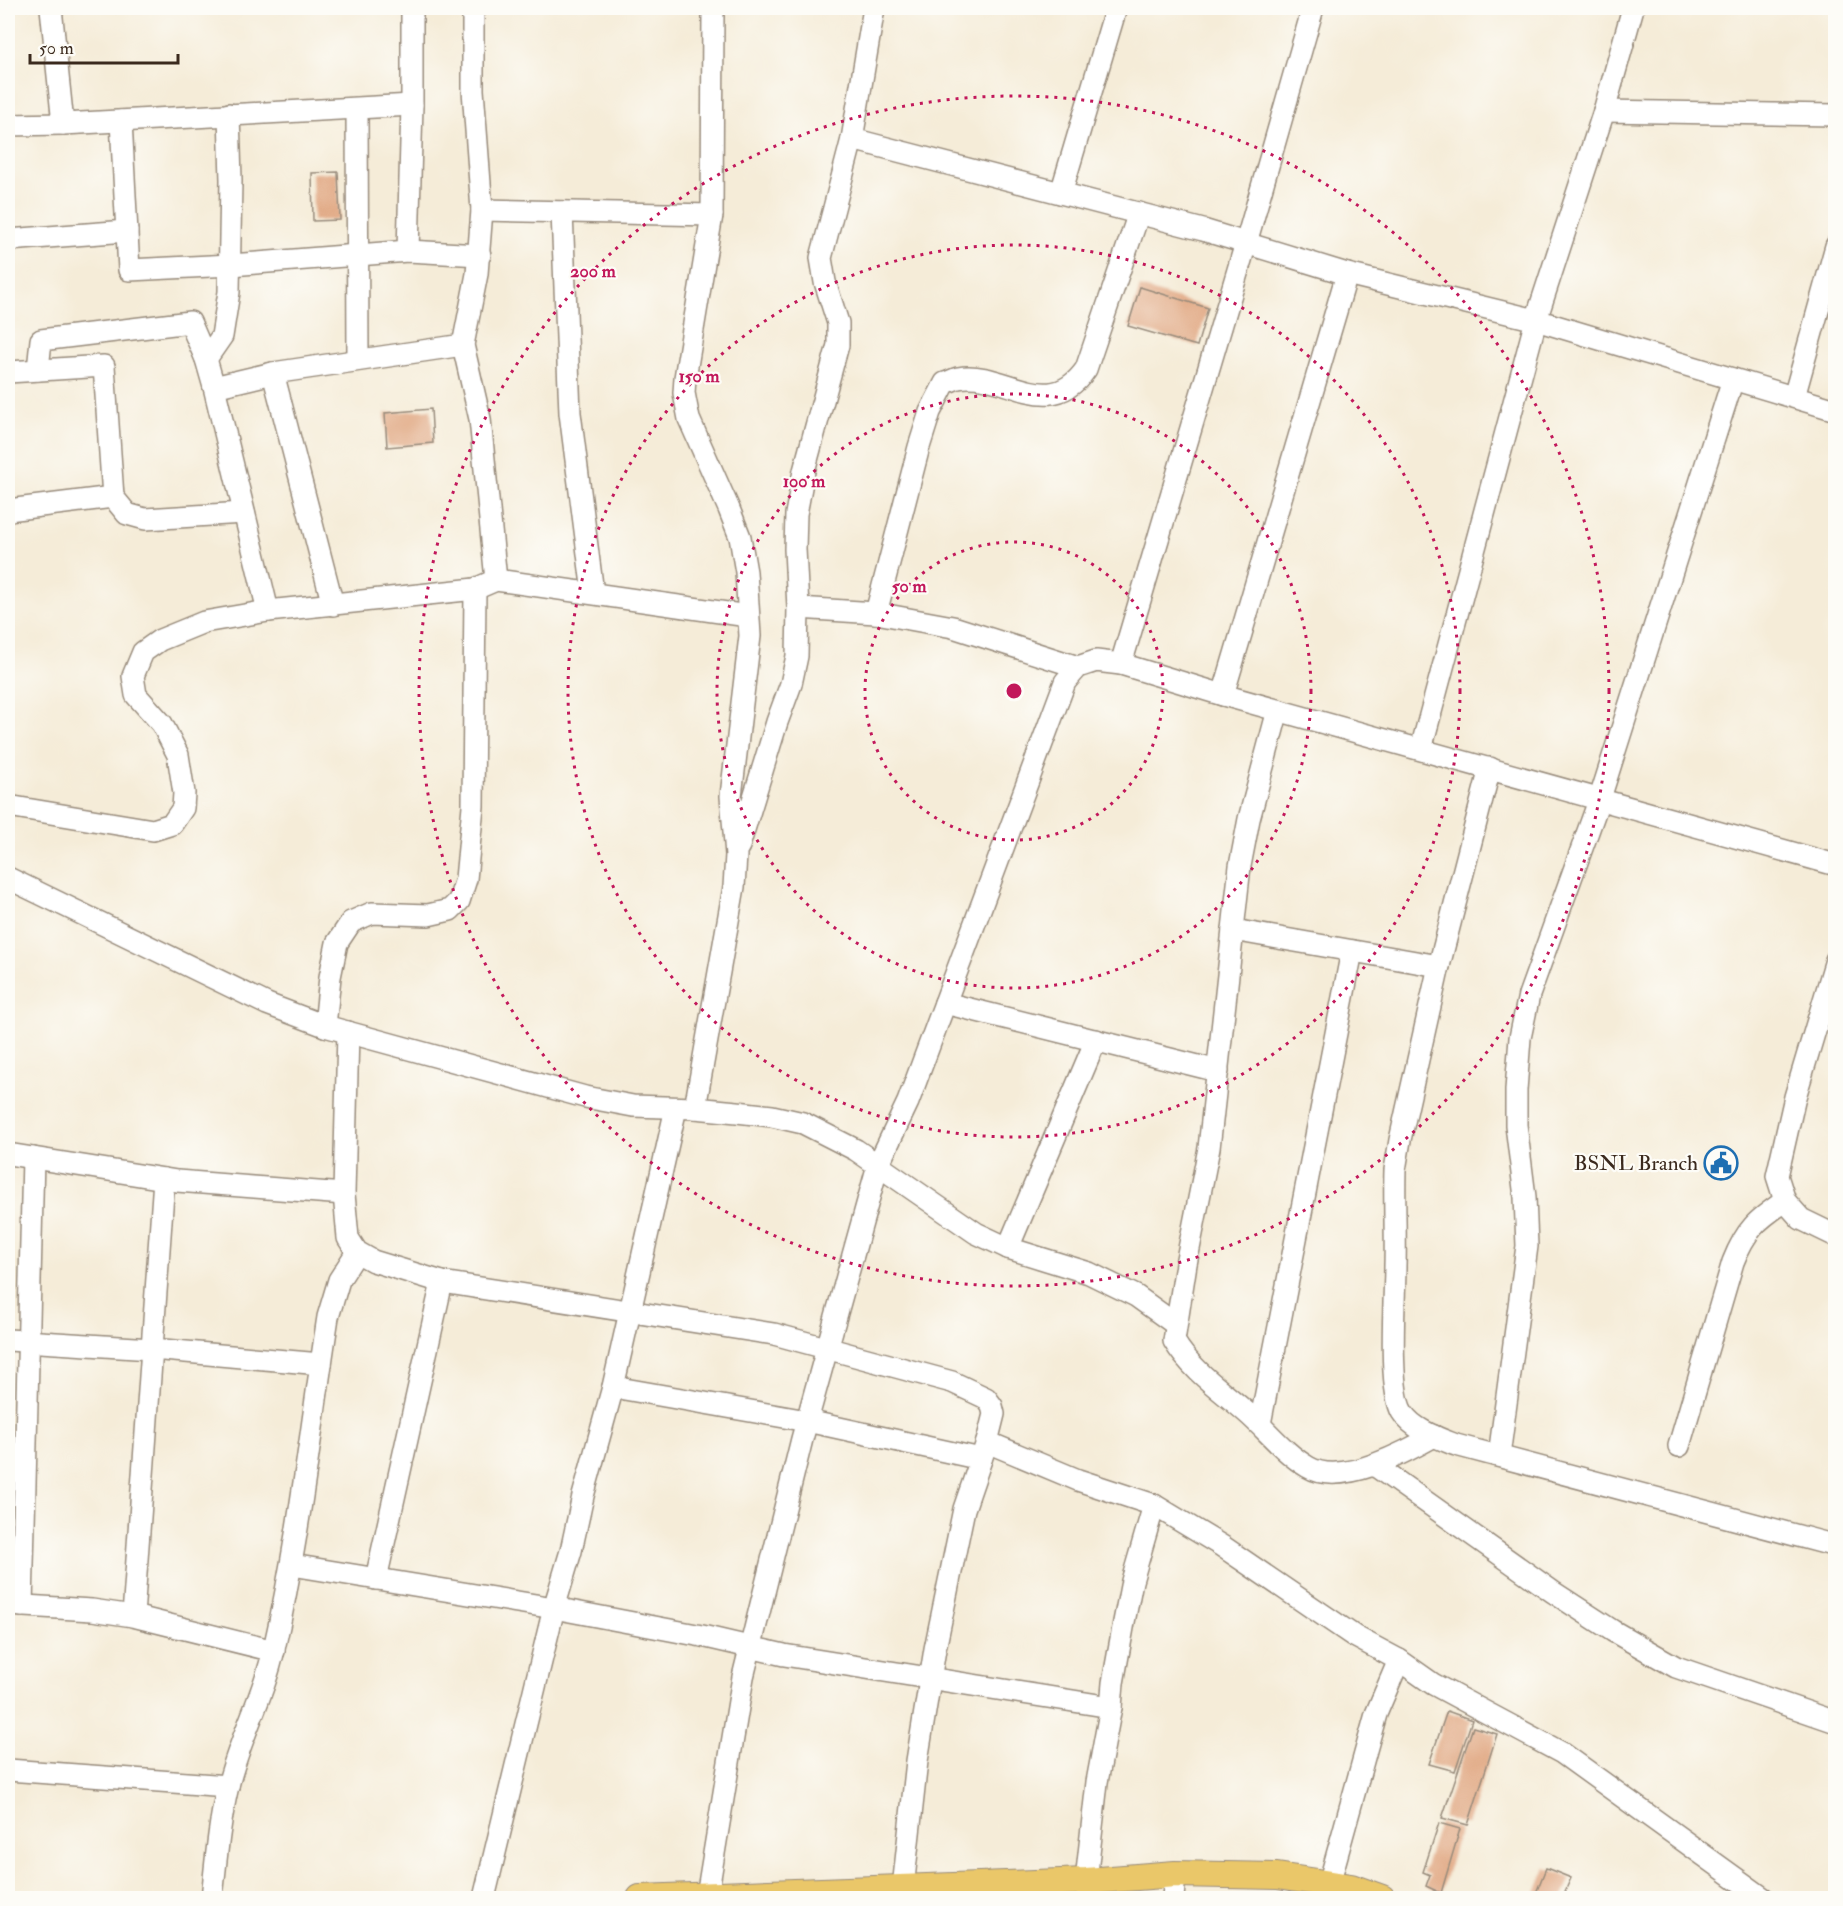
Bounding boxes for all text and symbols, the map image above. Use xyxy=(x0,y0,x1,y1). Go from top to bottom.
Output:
scale bar xyxy=(30,27,178,65)
text: 50 m xyxy=(39,37,74,60)
text: 200 m xyxy=(570,260,617,283)
text: 150 m xyxy=(678,365,721,388)
text: 100 m xyxy=(783,470,826,493)
text: 50 m xyxy=(892,575,927,598)
centre of rings xyxy=(1004,681,1024,701)
public building icon: BSNL Branch xyxy=(1703,1145,1739,1181)
place label: BSNL Branch xyxy=(1574,1150,1698,1177)

